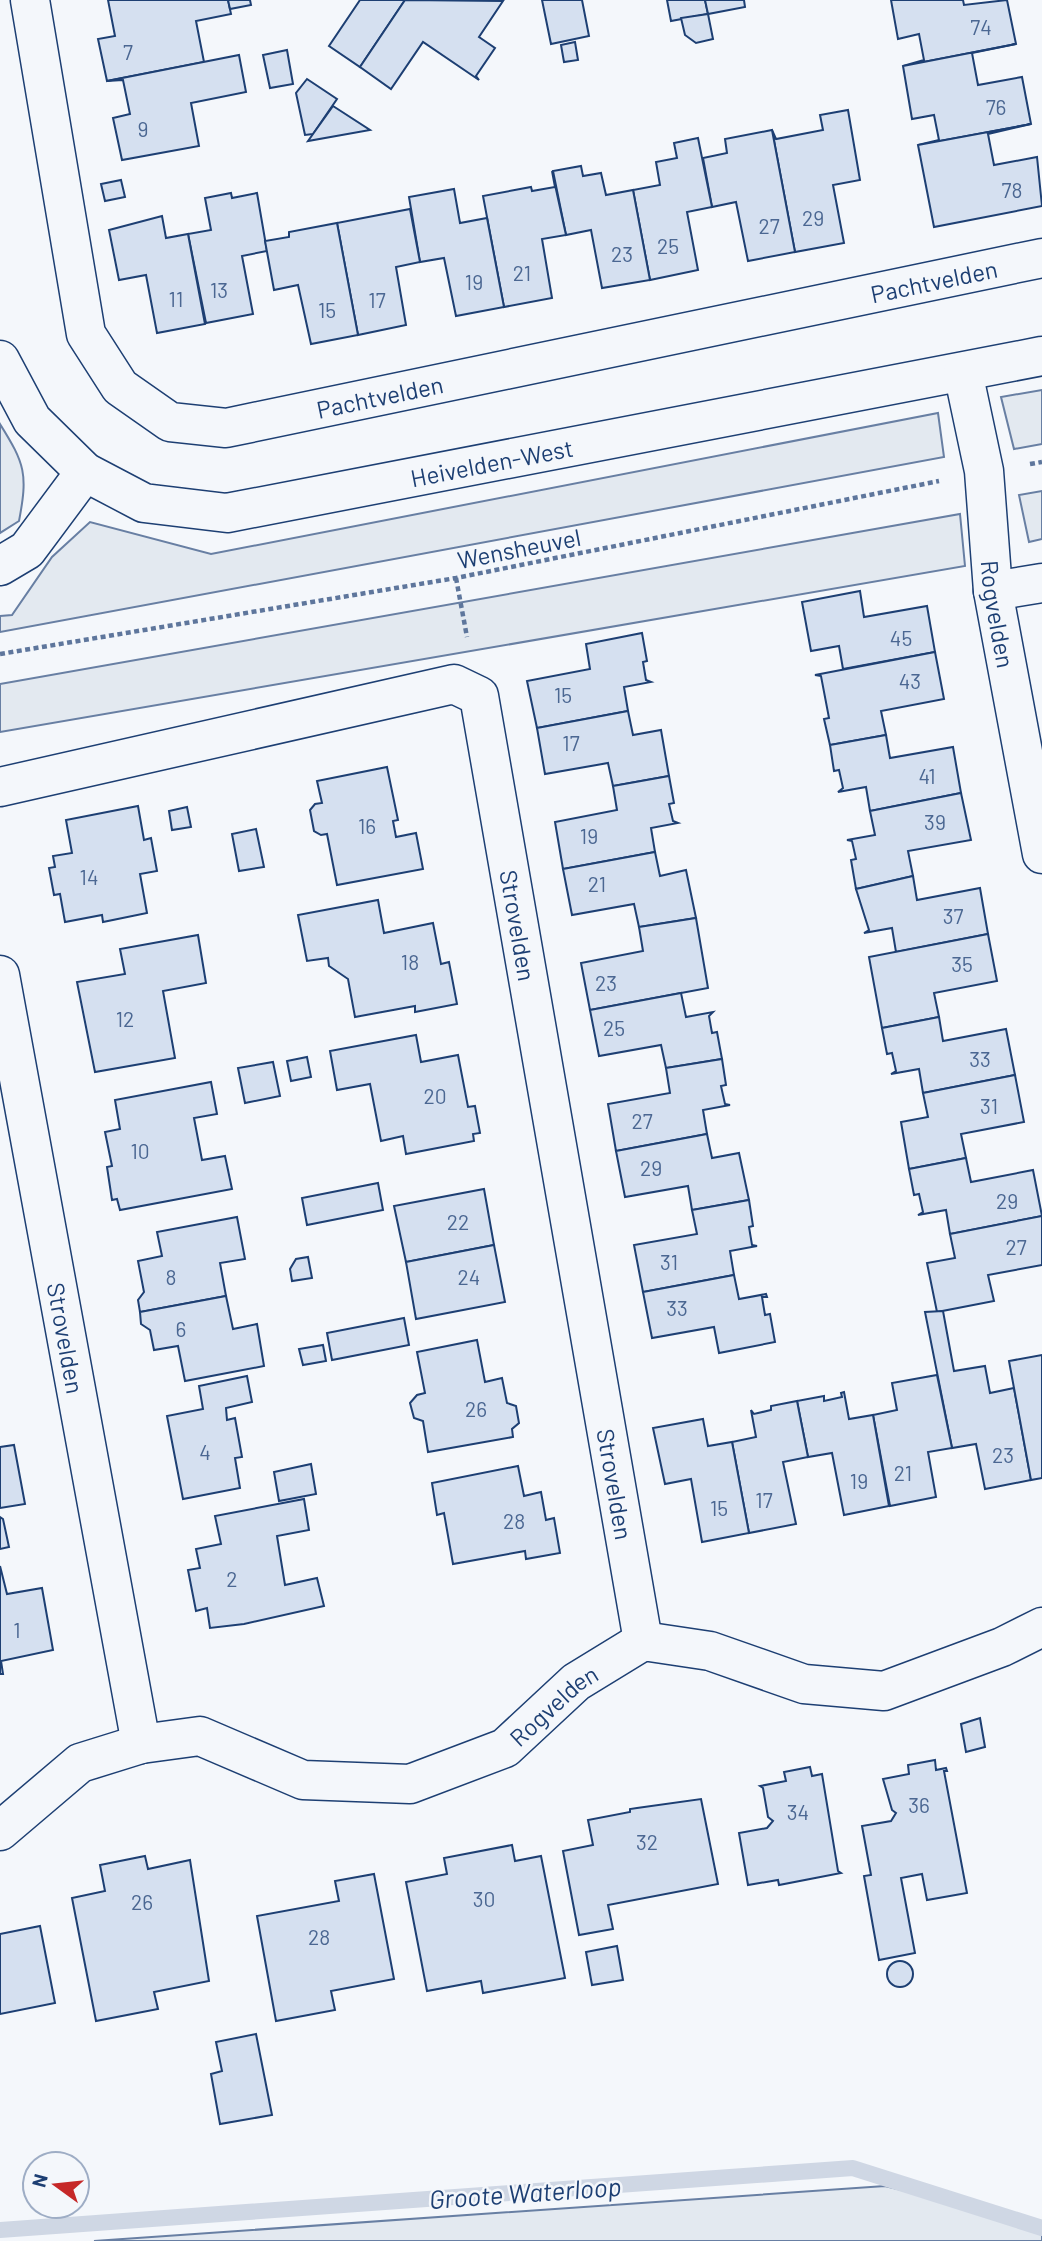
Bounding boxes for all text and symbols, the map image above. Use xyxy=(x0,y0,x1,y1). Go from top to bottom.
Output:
house number: 74 xyxy=(970,14,992,39)
house number: 7 xyxy=(123,39,133,64)
house number: 76 xyxy=(986,94,1006,119)
house number: 9 xyxy=(138,116,148,141)
house number: 78 xyxy=(1002,177,1022,202)
house number: 29 xyxy=(802,205,824,230)
house number: 27 xyxy=(758,213,780,238)
house number: 25 xyxy=(657,233,679,258)
house number: 23 xyxy=(611,241,633,266)
street label: Pachtvelden xyxy=(868,253,1000,308)
house number: 21 xyxy=(513,260,531,285)
house number: 19 xyxy=(465,269,483,294)
house number: 13 xyxy=(210,277,228,302)
house number: 11 xyxy=(169,286,183,311)
house number: 17 xyxy=(368,287,386,312)
house number: 15 xyxy=(318,297,336,322)
street label: Pachtvelden xyxy=(314,369,446,423)
street label: Heivelden-West xyxy=(408,432,575,492)
street label: Wensheuvel xyxy=(455,522,583,574)
street label: Rogvelden xyxy=(976,559,1022,670)
house number: 45 xyxy=(890,625,912,650)
house number: 43 xyxy=(899,668,921,693)
house number: 15 xyxy=(554,682,572,707)
house number: 17 xyxy=(562,730,580,755)
house number: 41 xyxy=(919,763,936,788)
house number: 39 xyxy=(924,809,946,834)
house number: 16 xyxy=(358,813,376,838)
house number: 19 xyxy=(580,823,598,848)
house number: 14 xyxy=(80,864,98,889)
street label: Strovelden xyxy=(495,868,543,983)
house number: 21 xyxy=(588,871,606,896)
house number: 37 xyxy=(943,903,963,928)
house number: 18 xyxy=(401,949,419,974)
house number: 35 xyxy=(951,951,973,976)
house number: 23 xyxy=(595,970,617,995)
house number: 12 xyxy=(116,1006,134,1031)
house number: 25 xyxy=(603,1015,625,1040)
house number: 33 xyxy=(969,1046,991,1071)
house number: 20 xyxy=(423,1083,447,1108)
house number: 31 xyxy=(980,1093,998,1118)
house number: 27 xyxy=(631,1108,653,1133)
house number: 10 xyxy=(130,1138,150,1163)
house number: 29 xyxy=(640,1155,662,1180)
house number: 29 xyxy=(996,1188,1018,1213)
house number: 22 xyxy=(447,1209,469,1234)
house number: 27 xyxy=(1005,1234,1027,1259)
house number: 31 xyxy=(660,1249,678,1274)
house number: 8 xyxy=(166,1264,176,1289)
house number: 24 xyxy=(458,1264,480,1289)
street label: Strovelden xyxy=(42,1280,91,1396)
house number: 33 xyxy=(666,1295,688,1320)
house number: 6 xyxy=(176,1316,186,1341)
house number: 26 xyxy=(465,1396,487,1421)
street label: Strovelden xyxy=(592,1426,640,1542)
house number: 4 xyxy=(199,1439,211,1464)
house number: 23 xyxy=(992,1442,1014,1467)
house number: 21 xyxy=(894,1460,912,1485)
house number: 19 xyxy=(850,1468,868,1493)
house number: 17 xyxy=(755,1487,773,1512)
house number: 15 xyxy=(710,1495,728,1520)
house number: 28 xyxy=(503,1508,525,1533)
house number: 2 xyxy=(226,1566,238,1591)
house number: 1 xyxy=(13,1617,21,1642)
street label: Rogvelden xyxy=(503,1658,603,1751)
house number: 36 xyxy=(908,1792,930,1817)
house number: 34 xyxy=(787,1799,809,1824)
house number: 32 xyxy=(636,1829,658,1854)
house number: 30 xyxy=(473,1886,495,1911)
house number: 26 xyxy=(131,1889,153,1914)
house number: 28 xyxy=(308,1924,330,1949)
north arrow xyxy=(21,2150,91,2220)
water label: Groote Waterloop xyxy=(428,2170,622,2214)
text: N xyxy=(26,2171,52,2190)

